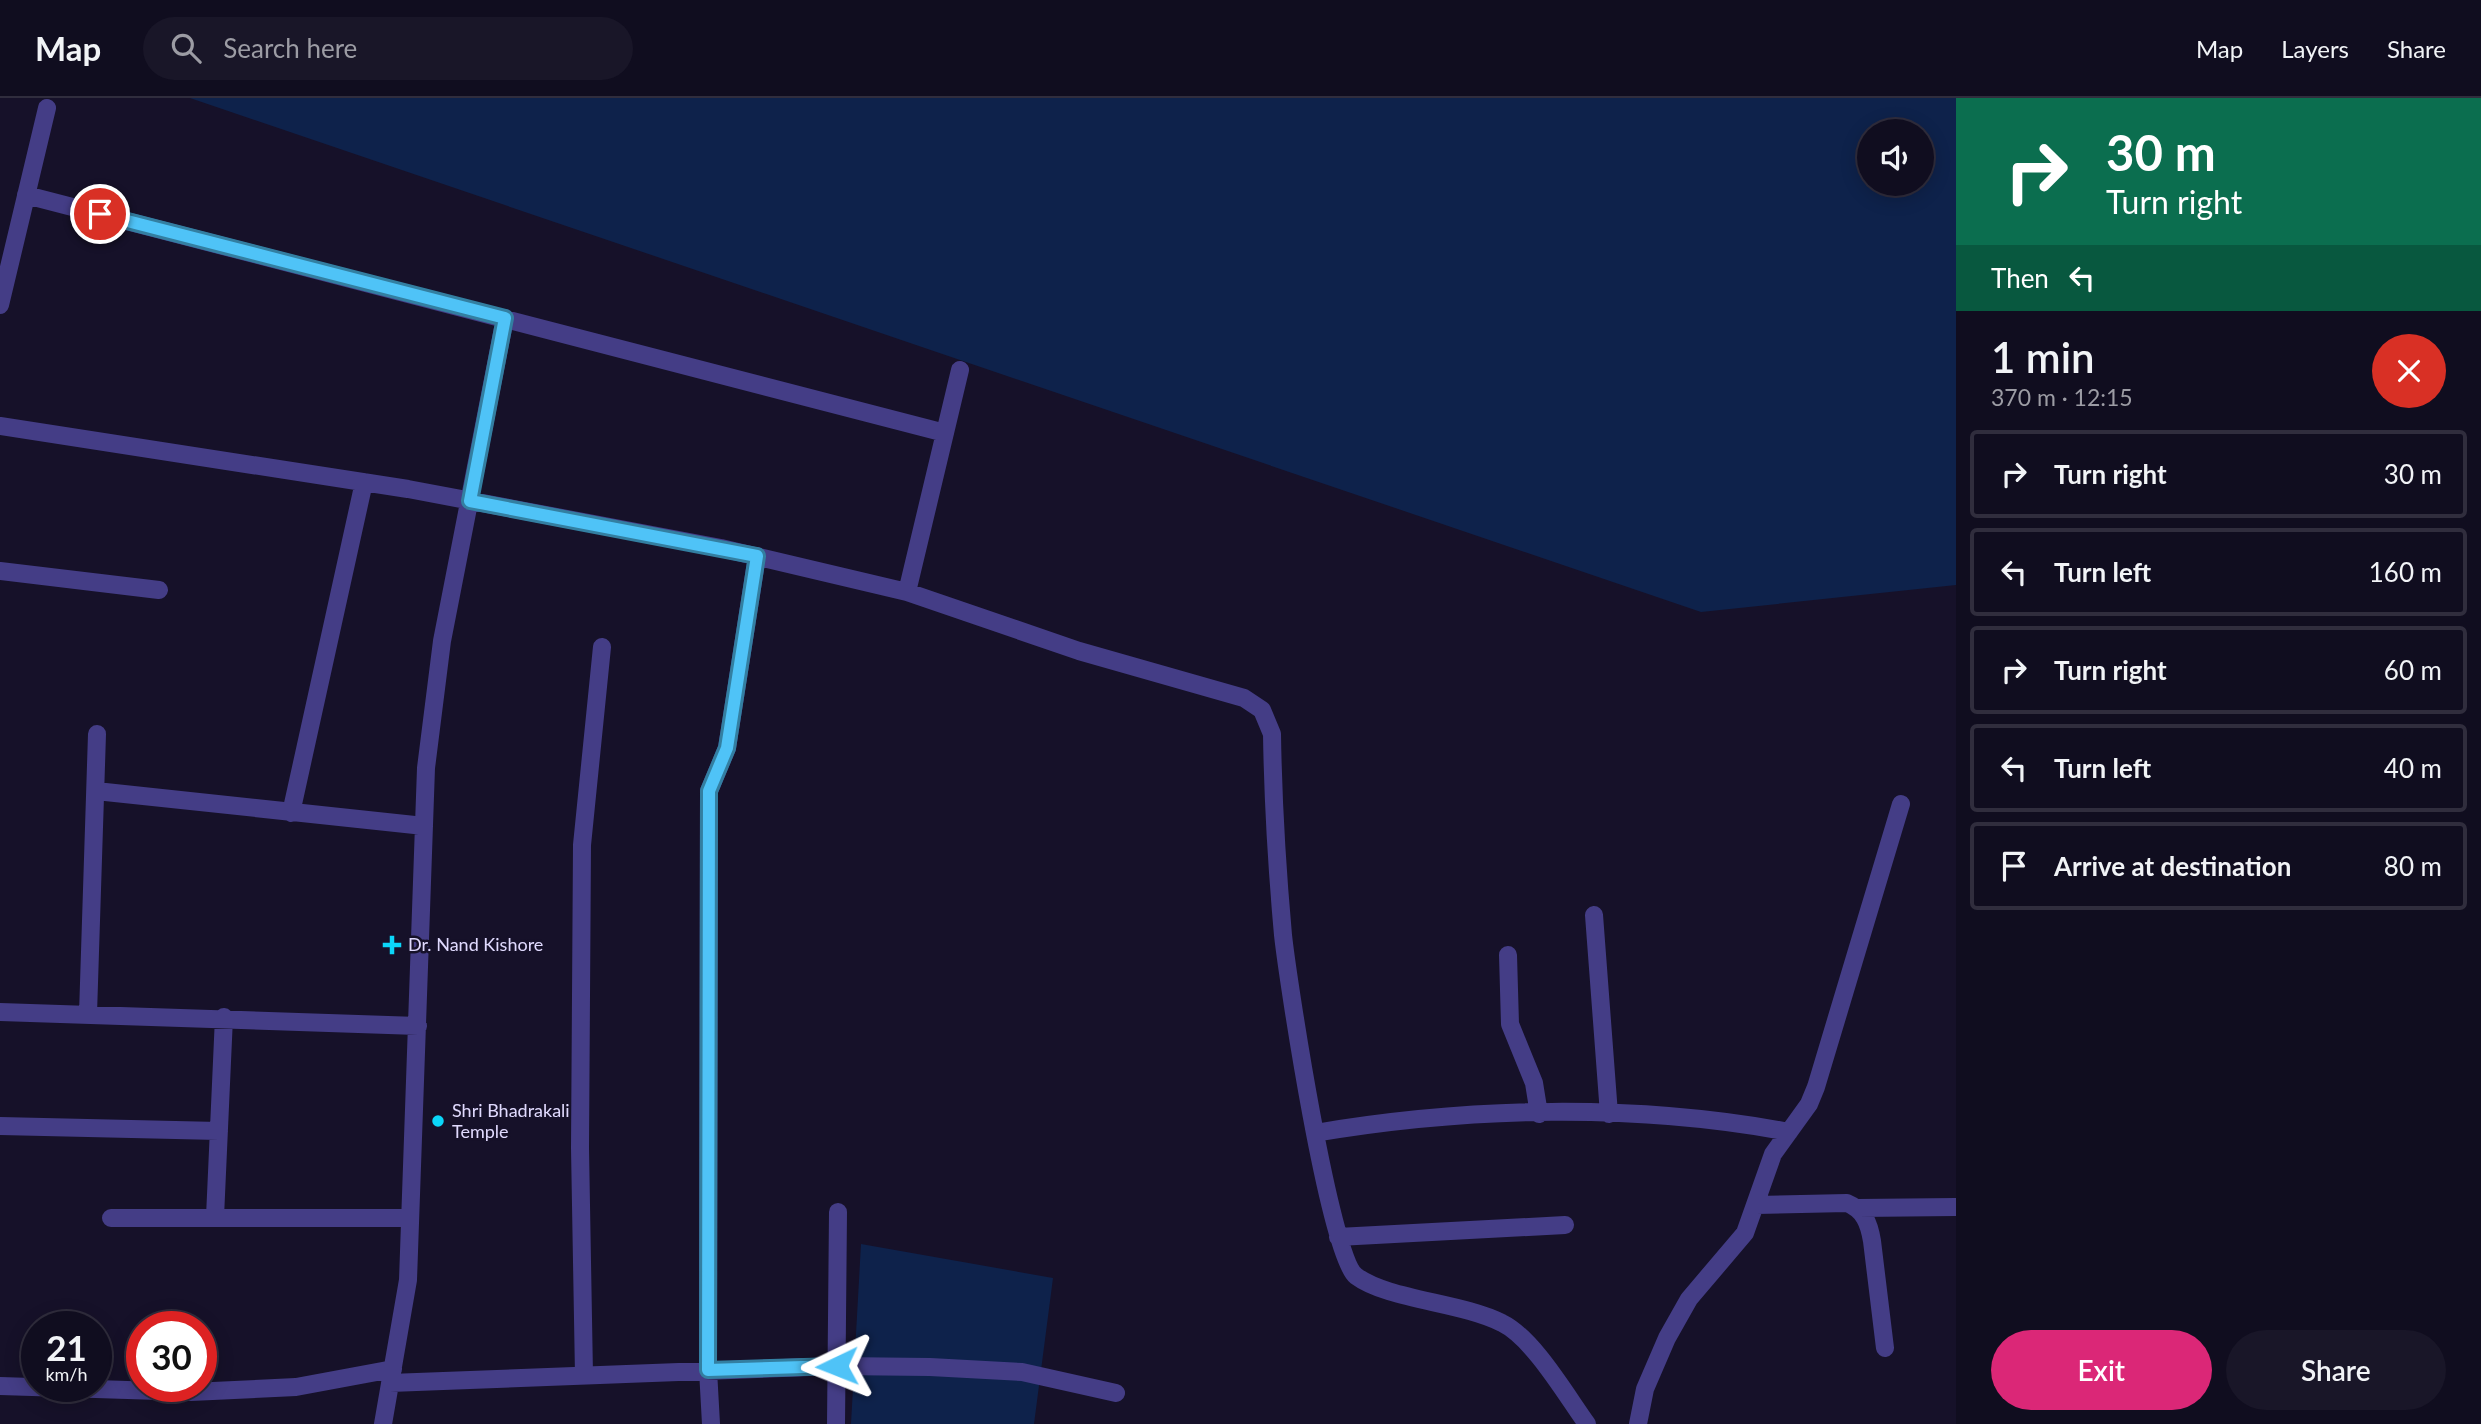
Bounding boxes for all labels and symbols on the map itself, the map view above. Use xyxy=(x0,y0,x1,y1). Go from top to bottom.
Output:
pin xyxy=(70,184,130,244)
place label: Dr. Nand Kishore xyxy=(408,933,543,955)
marker: Dr. Nand Kishore xyxy=(382,935,402,955)
place label: Shri Bhadrakali Temple xyxy=(452,1099,570,1142)
marker: Shri Bhadrakali Temple xyxy=(430,1113,446,1129)
speed limit sign: 30 xyxy=(126,1311,217,1402)
position arrow xyxy=(800,1329,874,1403)

